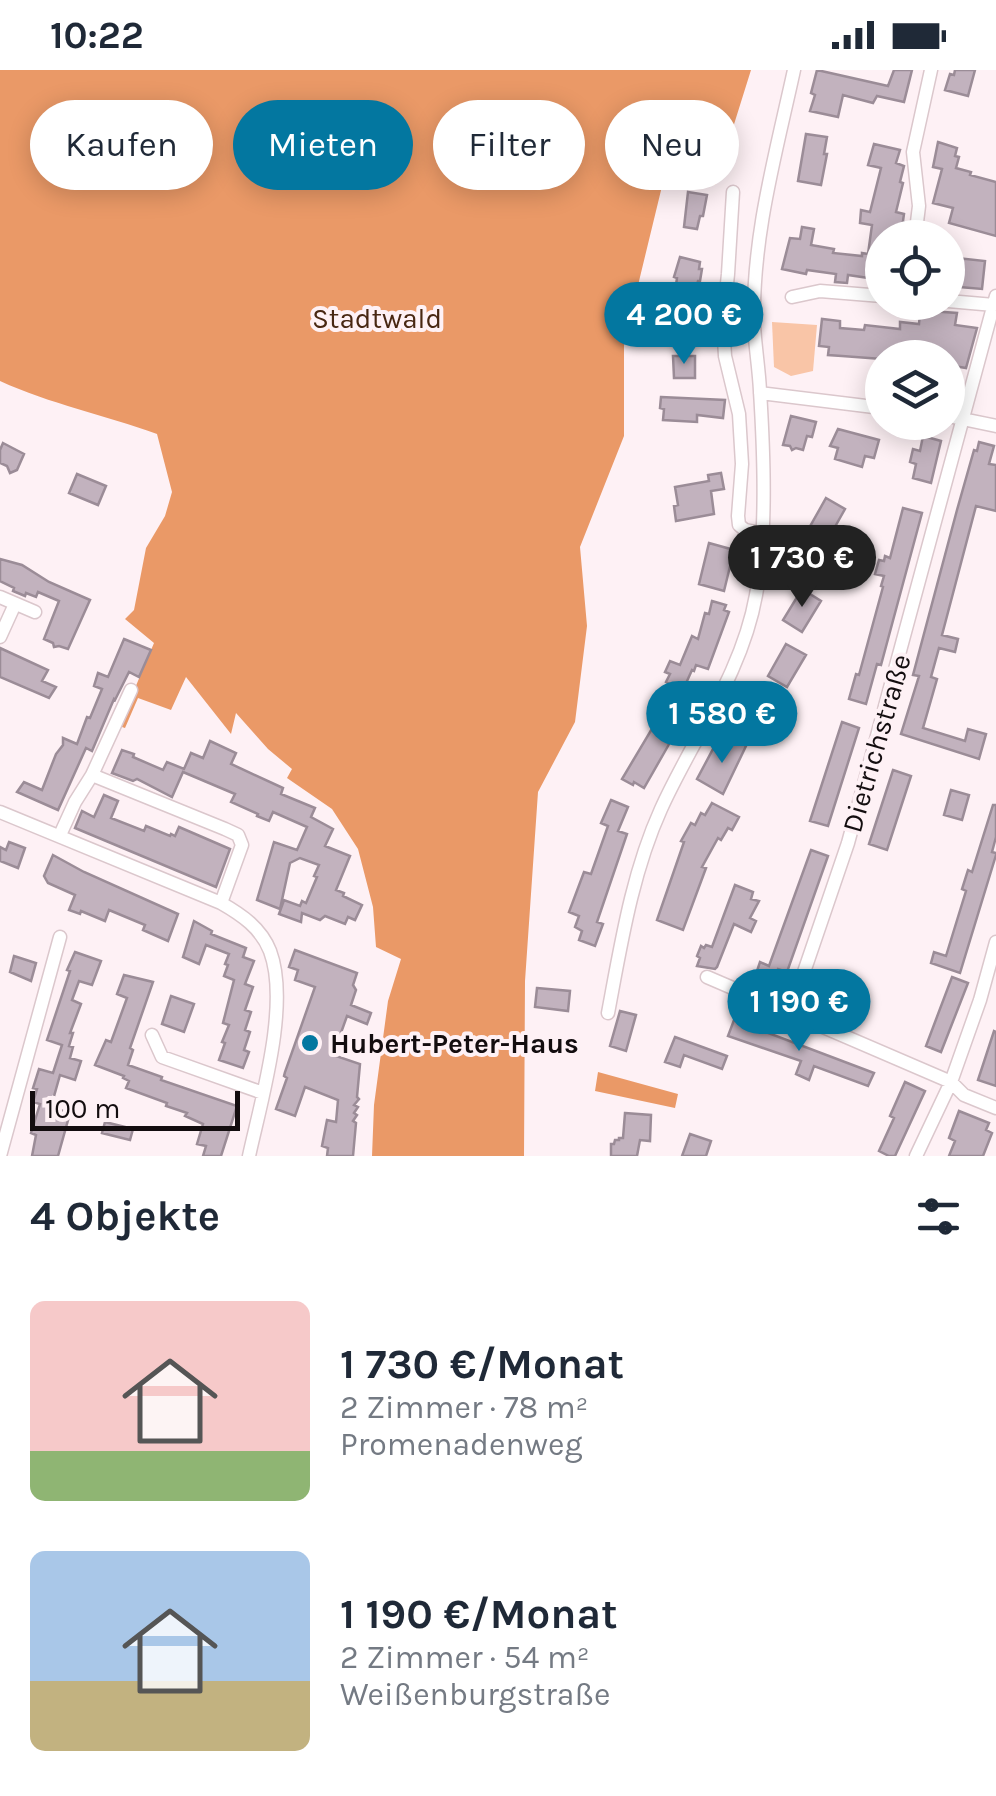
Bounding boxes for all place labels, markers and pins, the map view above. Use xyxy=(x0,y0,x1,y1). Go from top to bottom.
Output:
pin: 4 200 € xyxy=(592,282,776,367)
pin: 1 730 € xyxy=(710,525,894,610)
pin: 1 580 € xyxy=(630,681,814,766)
pin: 1 190 € xyxy=(707,969,891,1054)
place label: Hubert-Peter-Haus xyxy=(330,1027,579,1060)
marker: Hubert-Peter-Haus xyxy=(299,1032,321,1054)

